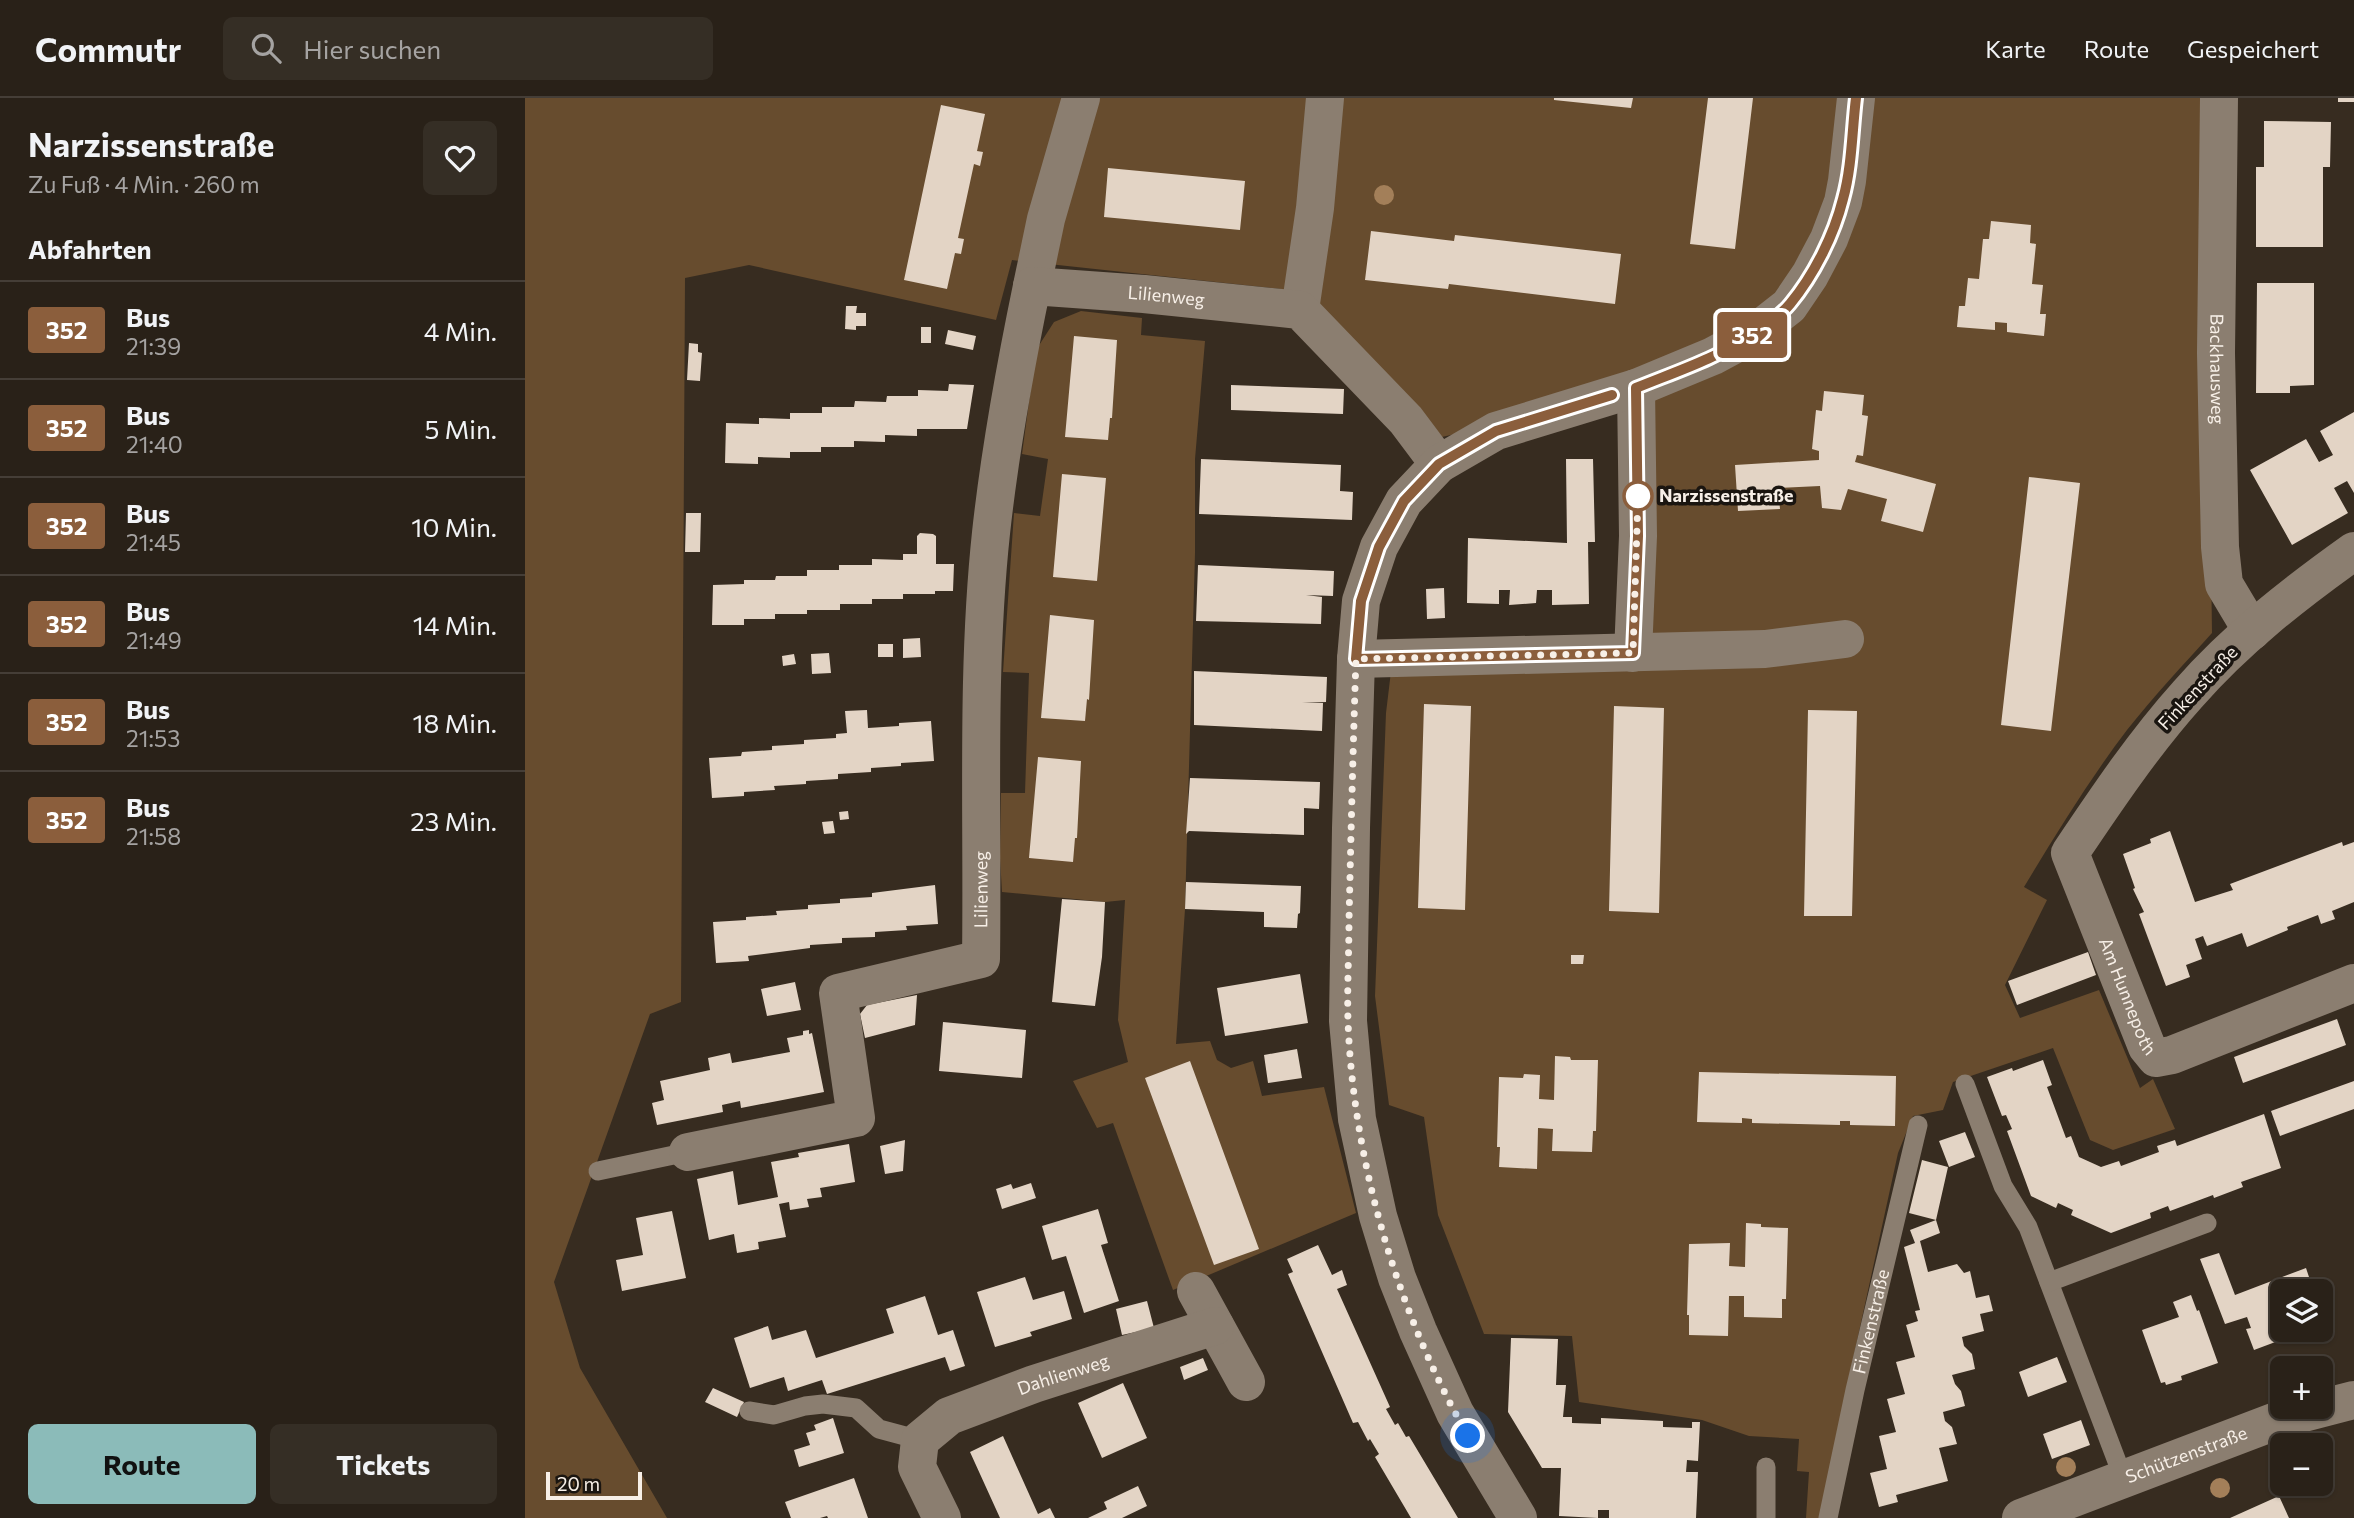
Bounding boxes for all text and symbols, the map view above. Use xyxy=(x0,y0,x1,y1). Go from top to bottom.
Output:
search box xyxy=(223,17,713,80)
text: Commutr xyxy=(35,28,181,69)
icon: search xyxy=(247,29,285,67)
text: Hier suchen xyxy=(303,33,441,64)
text: Karte xyxy=(1985,34,2046,63)
text: Route xyxy=(2084,34,2149,63)
text: Gespeichert xyxy=(2187,34,2319,63)
button: heart xyxy=(423,121,497,195)
text: Narzissenstraße xyxy=(28,123,274,164)
text: Zu Fuß · 4 Min. · 260 m xyxy=(28,170,260,198)
text: Abfahrten xyxy=(28,233,151,264)
street label: Lilienweg xyxy=(1127,281,1206,310)
text: Bus xyxy=(126,301,170,332)
line badge: 352 xyxy=(1712,312,1792,358)
street label: Backhausweg xyxy=(2206,313,2229,425)
text: 352 xyxy=(46,315,87,344)
text: 4 Min. xyxy=(424,315,497,346)
text: 352 xyxy=(1731,320,1773,349)
text: 21:39 xyxy=(126,332,181,360)
text: Bus xyxy=(126,399,170,430)
text: 352 xyxy=(46,413,87,442)
text: 5 Min. xyxy=(424,413,497,444)
text: 21:40 xyxy=(126,430,183,458)
marker: Narzissenstraße xyxy=(1623,481,1653,511)
place label: Narzissenstraße xyxy=(1659,484,1793,506)
text: Bus xyxy=(126,497,170,528)
text: 352 xyxy=(46,511,87,540)
text: 10 Min. xyxy=(411,511,497,542)
text: 21:45 xyxy=(126,528,181,556)
text: Bus xyxy=(126,595,170,626)
text: 352 xyxy=(46,609,87,638)
text: 14 Min. xyxy=(413,609,497,640)
text: 21:49 xyxy=(126,626,182,654)
street label: Finkenstraße xyxy=(2153,641,2242,734)
text: Bus xyxy=(126,693,170,724)
text: 352 xyxy=(46,707,87,736)
text: 18 Min. xyxy=(413,707,497,738)
text: 21:53 xyxy=(126,724,180,752)
text: Bus xyxy=(126,791,170,822)
text: 352 xyxy=(46,805,87,834)
text: 23 Min. xyxy=(410,805,497,836)
text: 21:58 xyxy=(126,822,181,850)
street label: Lilienweg xyxy=(969,851,991,928)
street label: Am Hunnepoth xyxy=(2095,934,2161,1059)
street label: Finkenstraße xyxy=(1847,1267,1893,1376)
map controls xyxy=(2270,1279,2333,1496)
button: layers xyxy=(2270,1279,2333,1342)
street label: Dahlienweg xyxy=(1014,1349,1112,1399)
button: + xyxy=(2270,1356,2333,1419)
your location xyxy=(1450,1418,1485,1453)
street label: Schützenstraße xyxy=(2122,1421,2250,1487)
button: Route xyxy=(28,1424,256,1504)
button: Tickets xyxy=(270,1424,497,1504)
button: − xyxy=(2270,1433,2333,1496)
scale bar xyxy=(546,1469,642,1501)
text: 20 m xyxy=(557,1472,600,1495)

